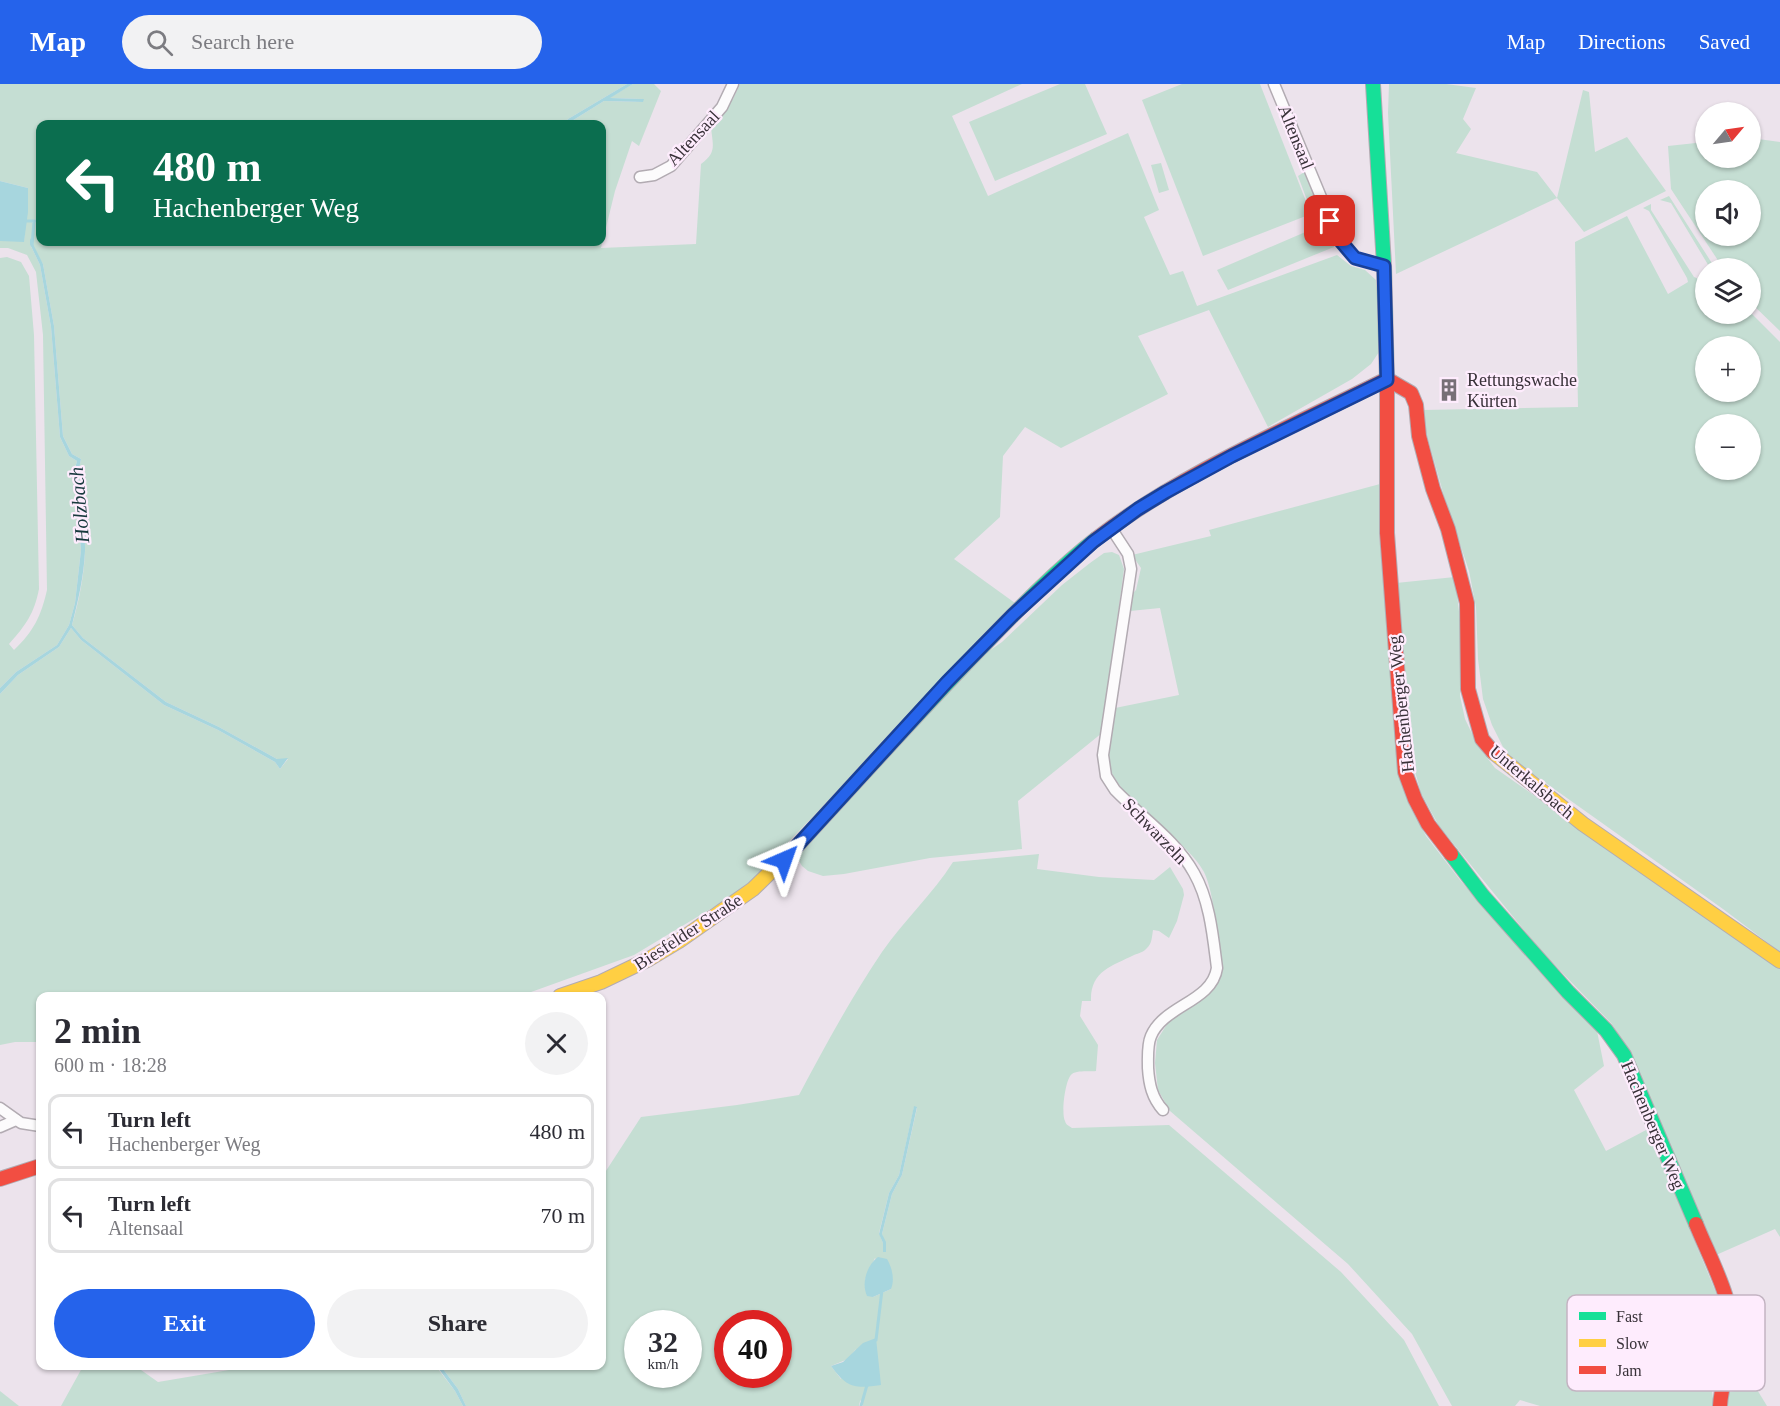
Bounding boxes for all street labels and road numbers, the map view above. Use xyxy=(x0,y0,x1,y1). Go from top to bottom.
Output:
street label: Altensaal xyxy=(1274,102,1318,172)
street label: Altensaal xyxy=(663,106,723,170)
street label: Hachenberger Weg xyxy=(1384,635,1418,773)
street label: Unterkalsbach xyxy=(1486,741,1578,823)
street label: Schwarzeln xyxy=(1119,794,1191,868)
street label: Biesfelder Straße xyxy=(630,890,746,974)
street label: Hachenberger Weg xyxy=(1617,1058,1689,1192)

